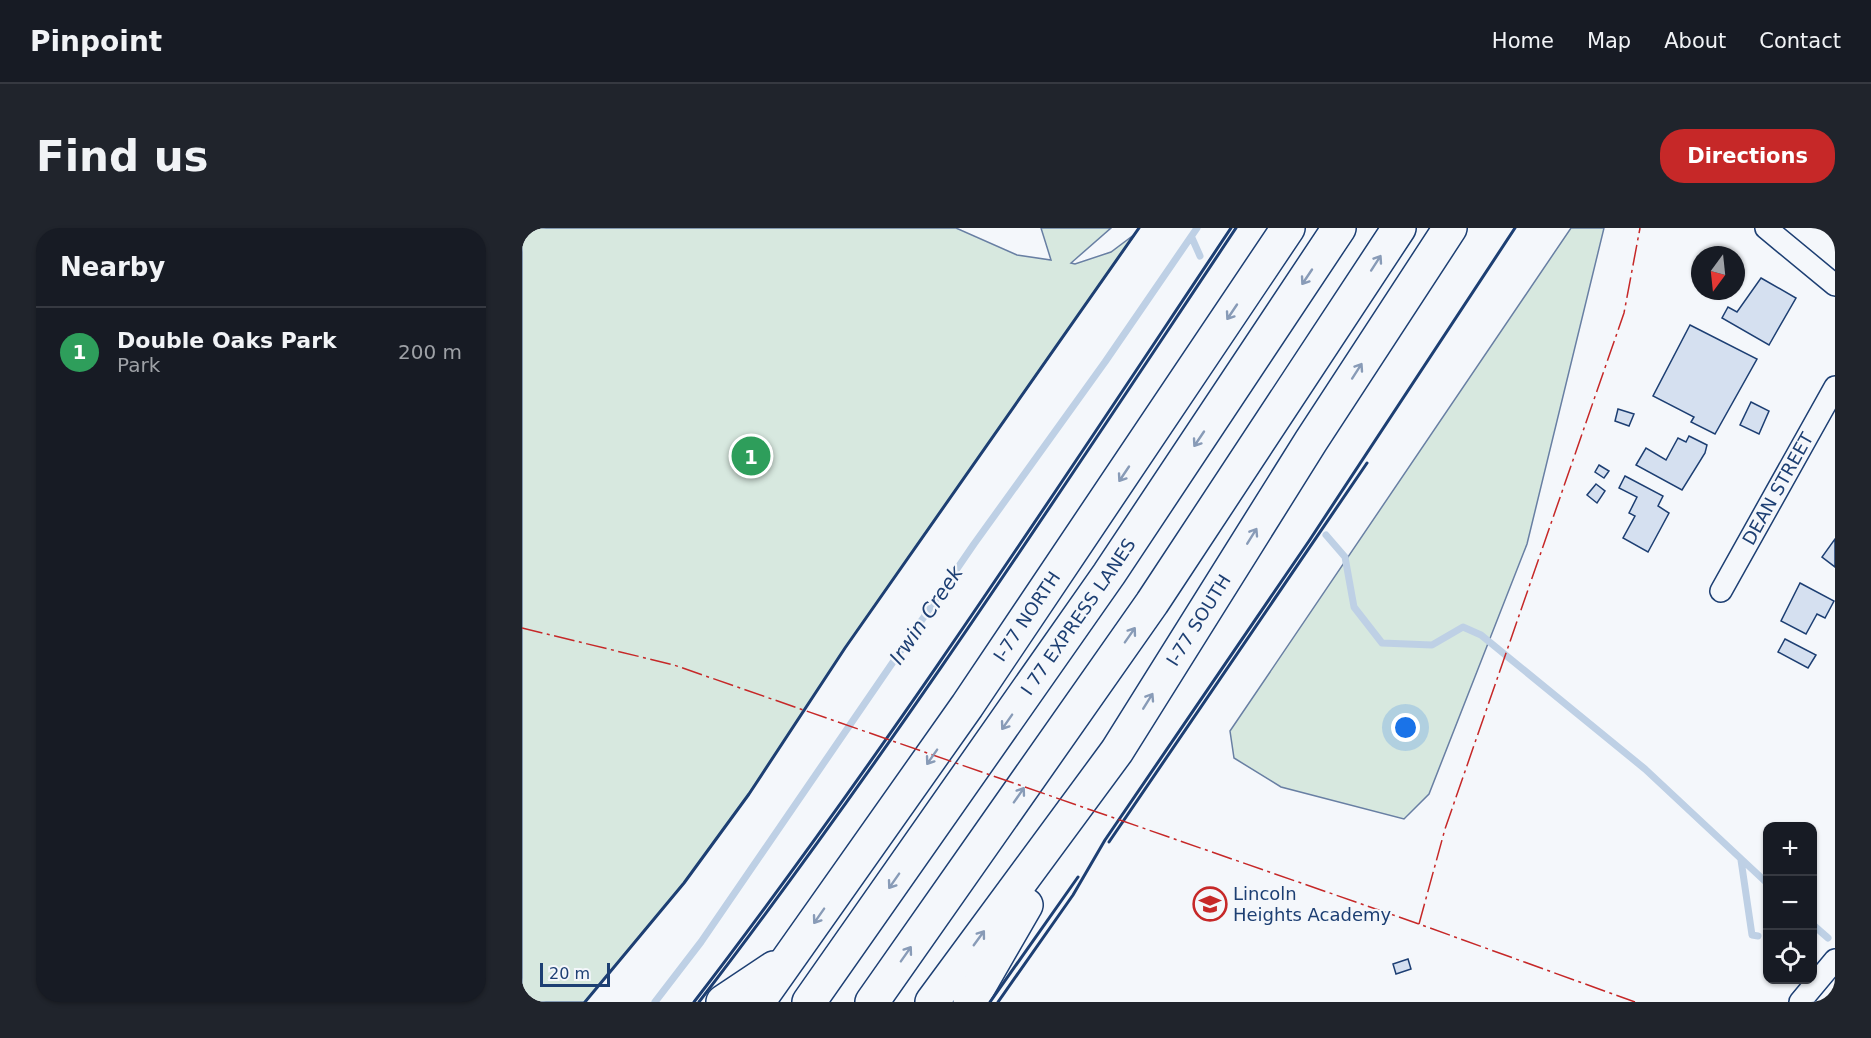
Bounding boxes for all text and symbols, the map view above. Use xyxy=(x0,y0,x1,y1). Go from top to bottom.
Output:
text: Pinpoint xyxy=(30,25,162,58)
text: Home xyxy=(1492,29,1554,53)
text: Map xyxy=(1587,29,1631,53)
text: About xyxy=(1664,29,1726,53)
text: Contact xyxy=(1759,29,1841,53)
button: Directions xyxy=(1660,129,1835,183)
text: Find us xyxy=(36,132,209,181)
north arrow xyxy=(1691,246,1745,300)
text: Nearby xyxy=(60,252,165,282)
one-way arrow xyxy=(1370,255,1382,272)
one-way arrow xyxy=(1301,268,1313,284)
one-way arrow xyxy=(1226,303,1238,319)
text: Double Oaks Park xyxy=(117,328,337,353)
text: 1 xyxy=(73,340,86,364)
text: 200 m xyxy=(398,340,462,364)
text: Park xyxy=(117,353,160,377)
one-way arrow xyxy=(1350,363,1363,380)
street label: DEAN STREET xyxy=(1738,428,1818,549)
one-way arrow xyxy=(1193,430,1205,447)
pin: 1 xyxy=(732,434,770,478)
one-way arrow xyxy=(1118,465,1130,482)
one-way arrow xyxy=(1246,528,1258,545)
street label: I 77 EXPRESS LANES xyxy=(1016,534,1140,699)
water label: Irwin Creek xyxy=(884,560,968,669)
street label: I-77 NORTH xyxy=(989,567,1064,665)
street label: I-77 SOUTH xyxy=(1162,570,1235,670)
one-way arrow xyxy=(1124,627,1136,644)
one-way arrow xyxy=(1143,693,1155,710)
your location xyxy=(1391,713,1420,742)
one-way arrow xyxy=(1001,714,1013,730)
one-way arrow xyxy=(926,748,938,764)
one-way arrow xyxy=(1013,788,1025,804)
map controls xyxy=(1763,822,1817,984)
button: + xyxy=(1763,822,1817,876)
one-way arrow xyxy=(888,873,900,889)
button: − xyxy=(1763,876,1817,930)
place label: Lincoln Heights Academy xyxy=(1233,883,1392,925)
school or university icon: Lincoln Heights Academy xyxy=(1192,886,1228,922)
one-way arrow xyxy=(813,908,825,924)
one-way arrow xyxy=(973,930,986,946)
button: locate xyxy=(1763,930,1817,984)
one-way arrow xyxy=(900,947,912,963)
scale bar xyxy=(540,960,610,988)
text: 20 m xyxy=(549,964,590,983)

